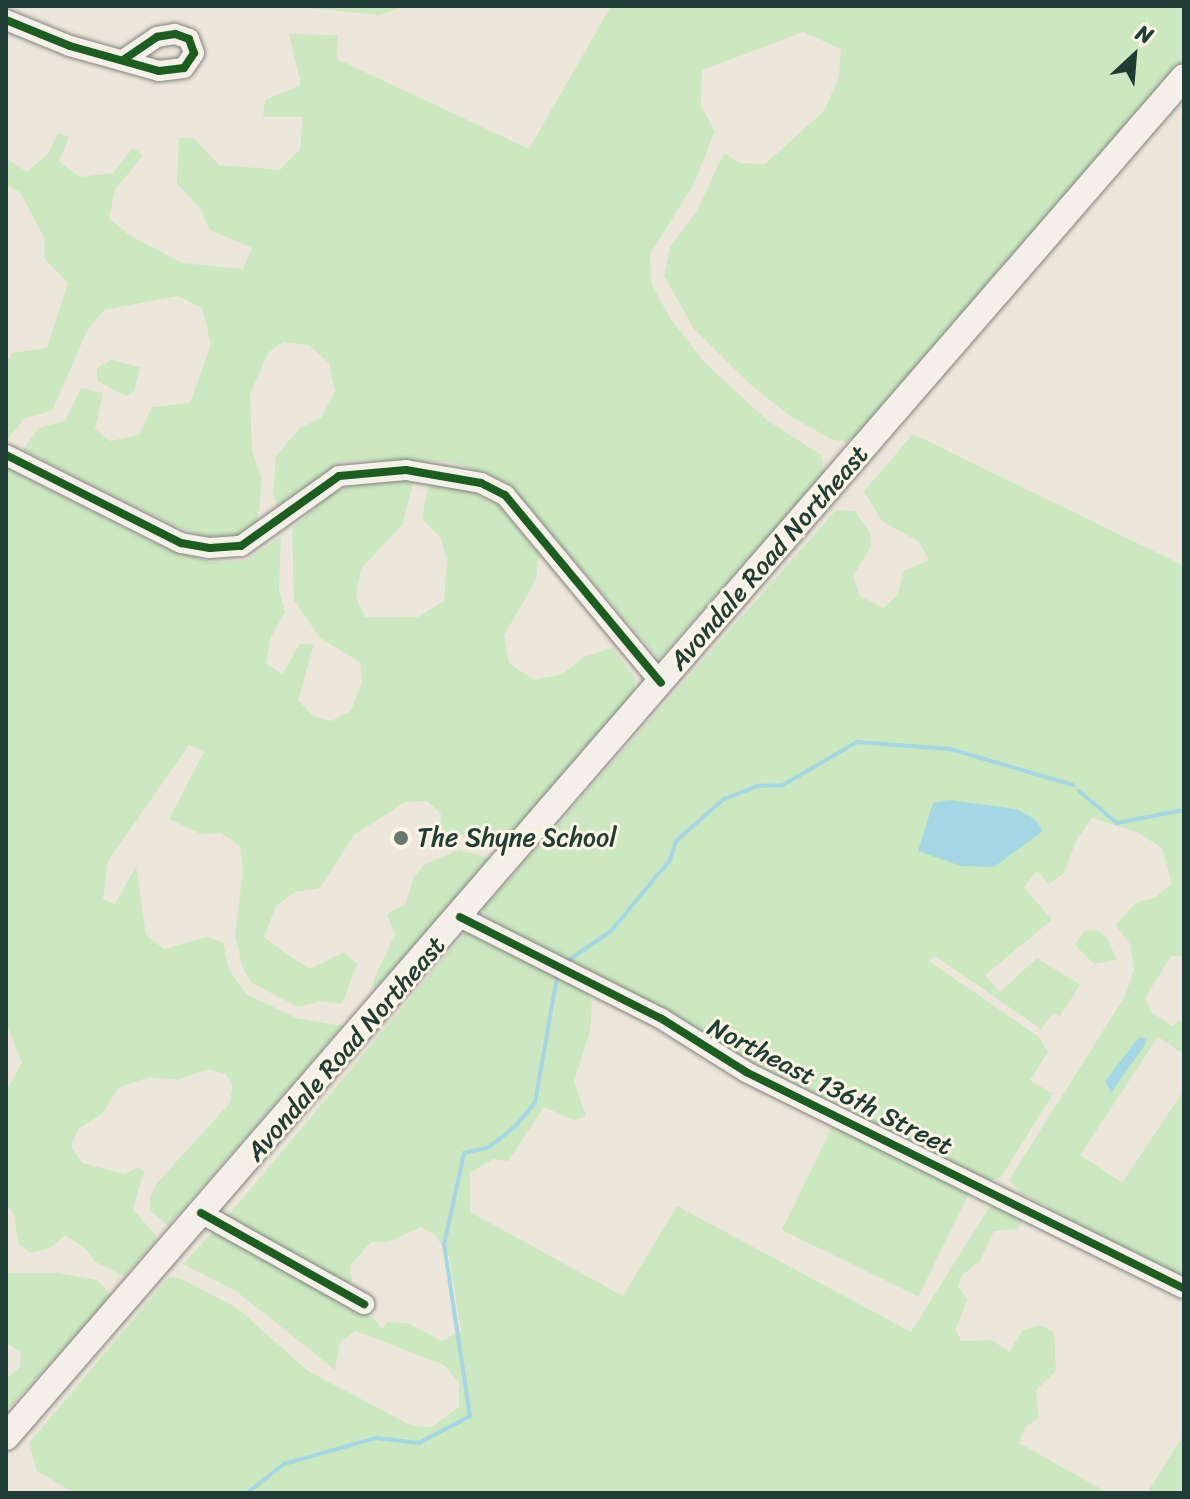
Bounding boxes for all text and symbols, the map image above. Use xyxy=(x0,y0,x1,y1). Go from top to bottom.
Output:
text: N xyxy=(1129,13,1160,55)
north arrow xyxy=(1094,16,1174,96)
street label: Avondale Road Northeast xyxy=(662,439,876,677)
place label: The Shyne School xyxy=(417,822,620,854)
marker: The Shyne School xyxy=(392,829,410,847)
street label: Avondale Road Northeast xyxy=(239,930,453,1168)
street label: Northeast 136th Street xyxy=(702,1012,958,1162)

